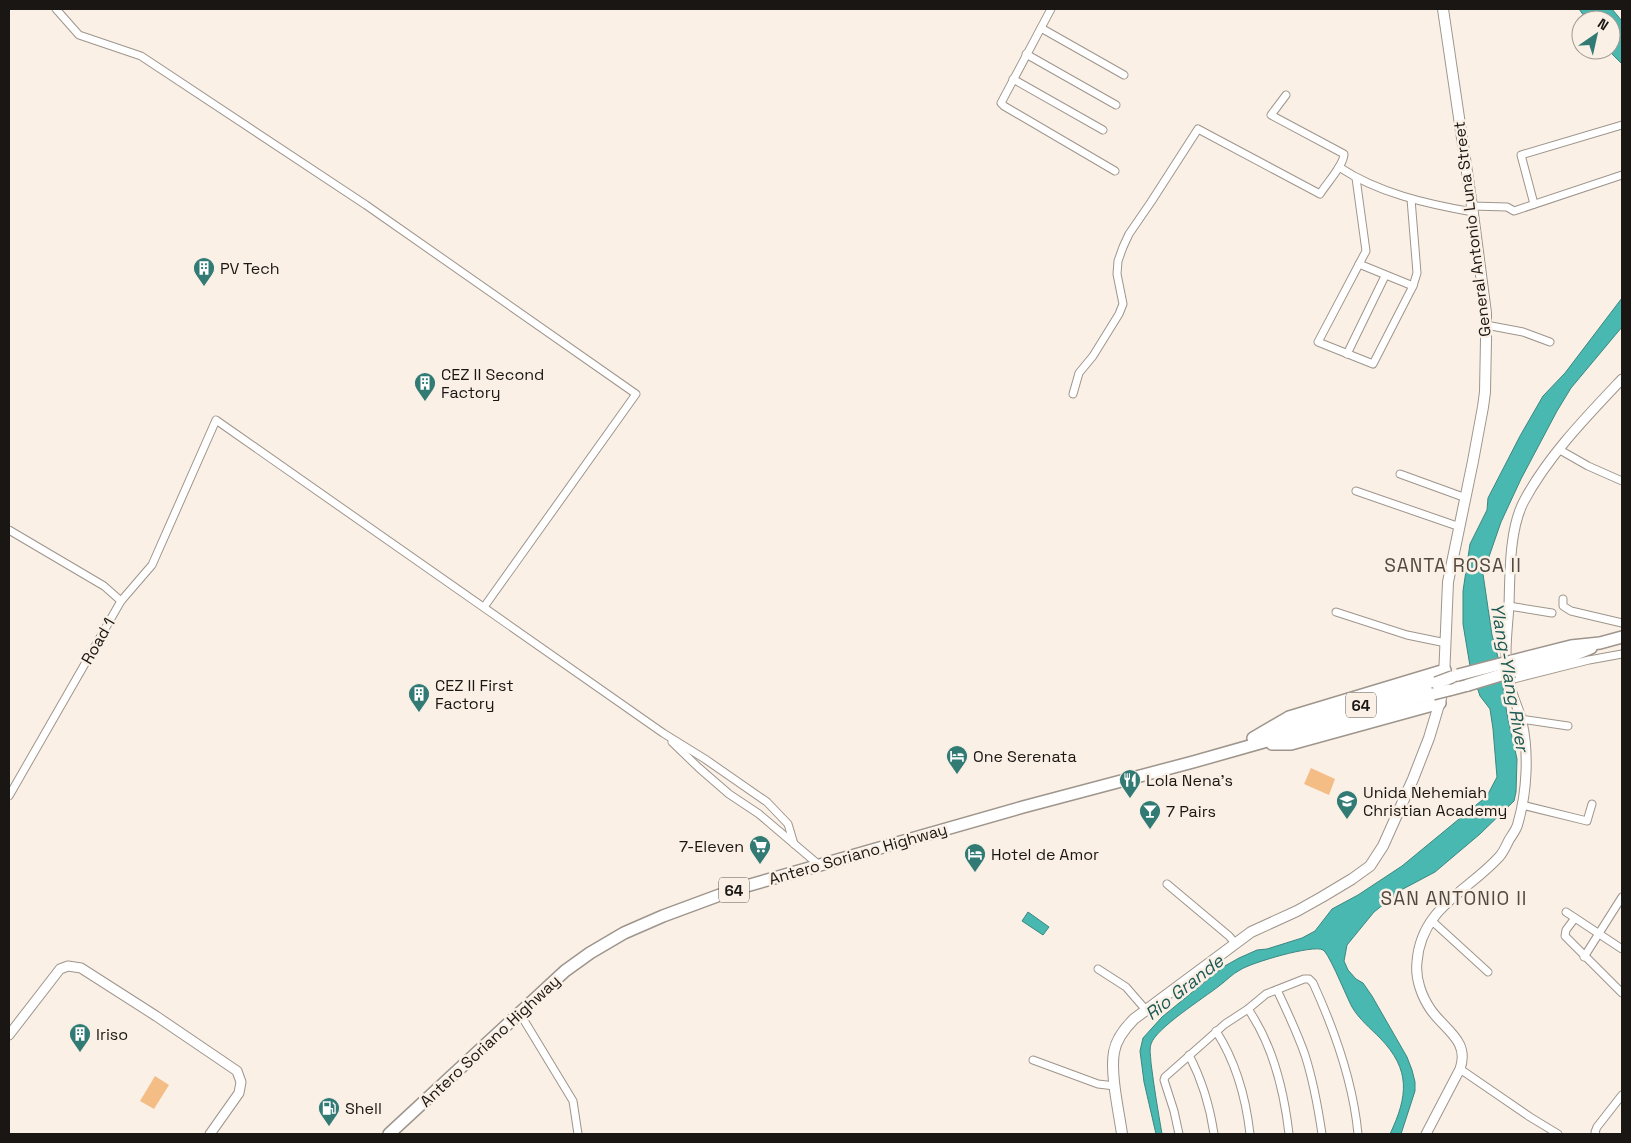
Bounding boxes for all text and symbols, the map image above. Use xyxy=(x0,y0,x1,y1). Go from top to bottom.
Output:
north arrow xyxy=(1571,10,1621,60)
text: N xyxy=(1594,14,1612,34)
street label: General Antonio Luna Street xyxy=(1448,120,1496,338)
building icon: PV Tech xyxy=(192,256,216,287)
place label: PV Tech xyxy=(220,258,280,279)
place label: CEZ II Second Factory xyxy=(441,364,544,403)
building icon: CEZ II Second Factory xyxy=(413,371,437,402)
district label: SANTA ROSA II xyxy=(1384,553,1522,578)
water label: Ylang-Ylang River xyxy=(1486,601,1535,755)
street label: Road 1 xyxy=(76,614,120,668)
place label: CEZ II First Factory xyxy=(435,675,514,714)
building icon: CEZ II First Factory xyxy=(407,682,431,713)
road number: 64 xyxy=(1346,692,1376,718)
hotel icon: One Serenata xyxy=(945,744,969,775)
place label: One Serenata xyxy=(973,746,1077,767)
restaurant icon: Lola Nena's xyxy=(1118,768,1142,799)
place label: Lola Nena's xyxy=(1146,770,1233,791)
place label: Unida Nehemiah Christian Academy xyxy=(1363,782,1507,821)
school or university icon: Unida Nehemiah Christian Academy xyxy=(1335,789,1359,820)
bar icon: 7 Pairs xyxy=(1138,799,1162,830)
place label: 7 Pairs xyxy=(1166,801,1216,822)
street label: Antero Soriano Highway xyxy=(766,818,950,890)
supermarket icon: 7-Eleven xyxy=(748,834,772,865)
place label: 7-Eleven xyxy=(679,836,744,857)
hotel icon: Hotel de Amor xyxy=(963,842,987,873)
place label: Hotel de Amor xyxy=(991,844,1099,865)
road number: 64 xyxy=(719,878,749,902)
district label: SAN ANTONIO II xyxy=(1381,886,1527,911)
water label: Rio Grande xyxy=(1140,948,1229,1025)
street label: Antero Soriano Highway xyxy=(415,970,565,1112)
building icon: Iriso xyxy=(68,1022,92,1053)
place label: Iriso xyxy=(96,1024,128,1045)
fuel station icon: Shell xyxy=(317,1096,341,1127)
place label: Shell xyxy=(345,1098,382,1119)

